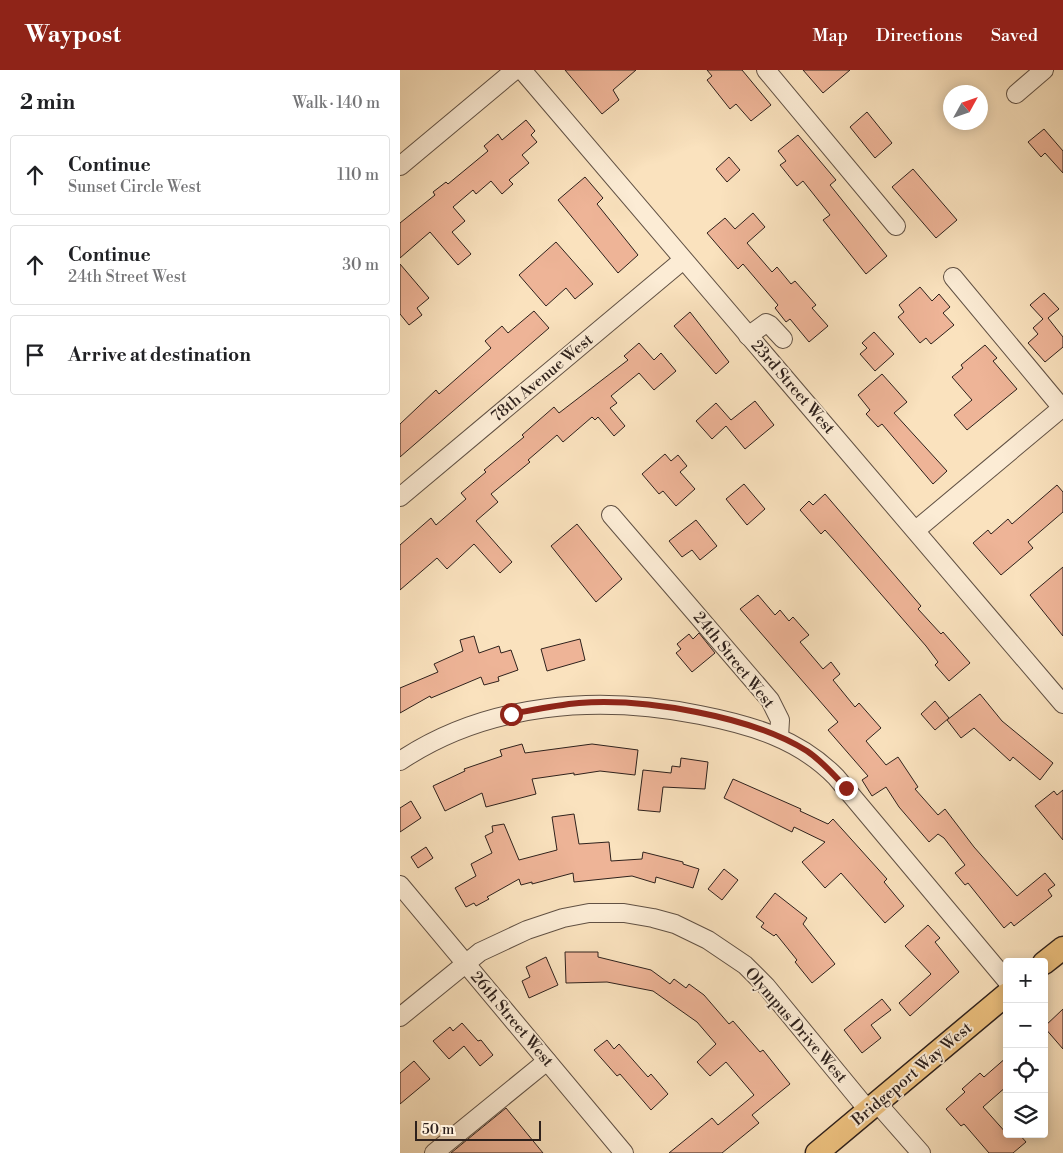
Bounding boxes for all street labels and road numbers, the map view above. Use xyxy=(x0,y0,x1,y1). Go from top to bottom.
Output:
street label: 78th Avenue West xyxy=(487,329,597,426)
street label: 23rd Street West xyxy=(747,336,840,438)
street label: 24th Street West xyxy=(689,608,779,713)
street label: Olympus Drive West xyxy=(741,963,852,1087)
street label: 26th Street West xyxy=(466,967,558,1071)
street label: Bridgeport Way West xyxy=(847,1018,976,1131)

